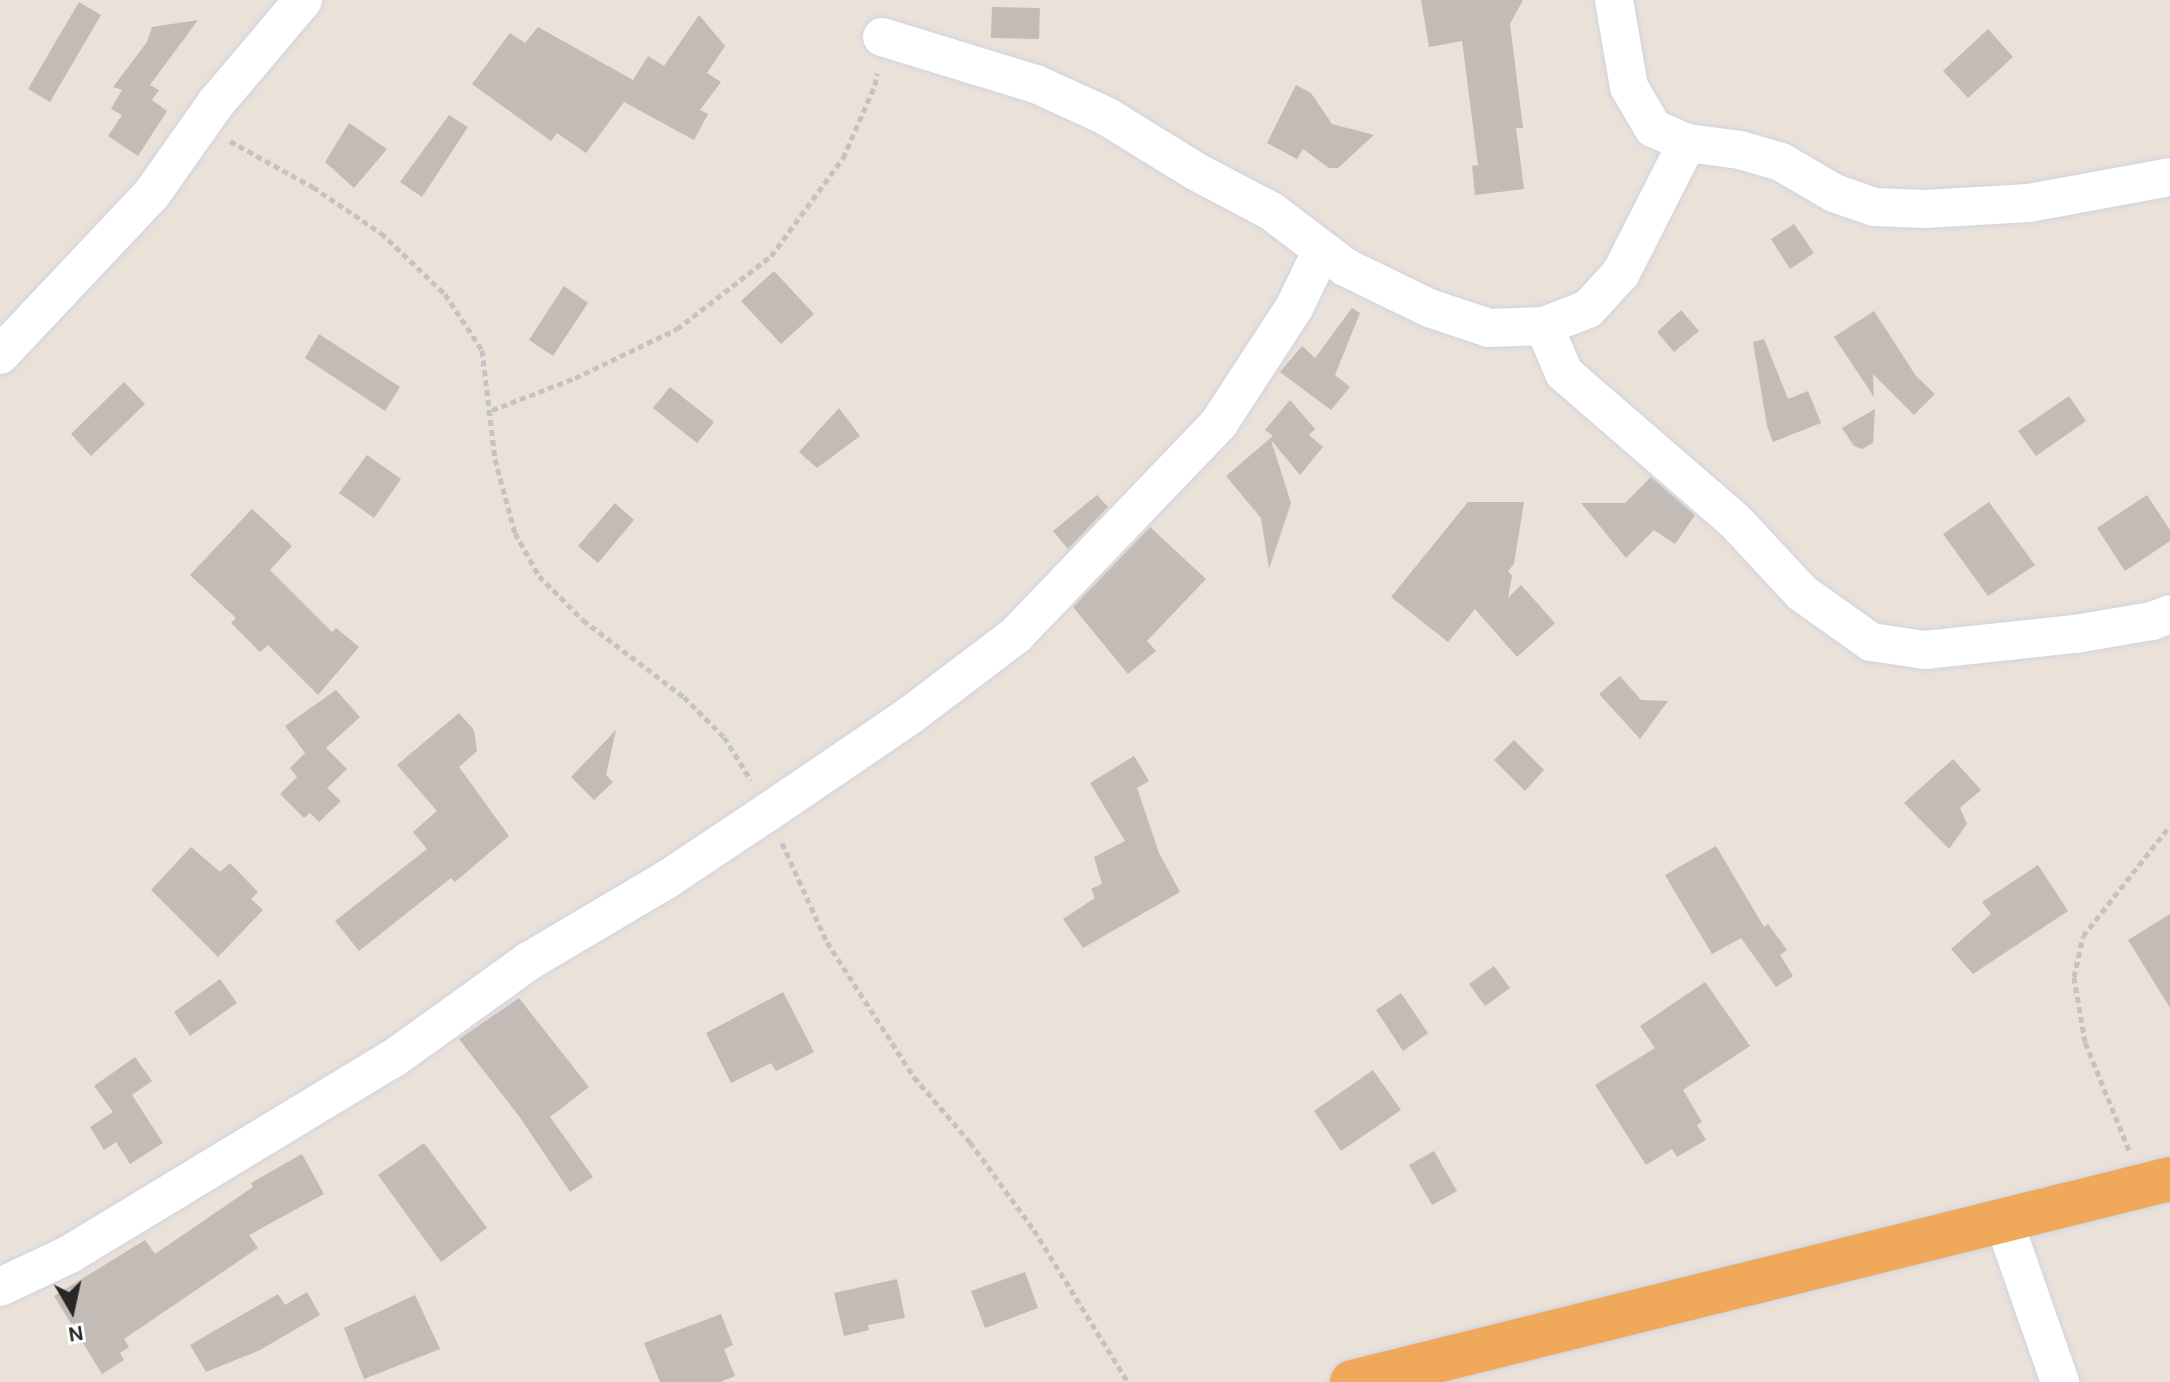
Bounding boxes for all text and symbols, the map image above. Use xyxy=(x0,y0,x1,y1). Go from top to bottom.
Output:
north arrow xyxy=(32,1270,112,1350)
text: N xyxy=(66,1320,86,1348)

